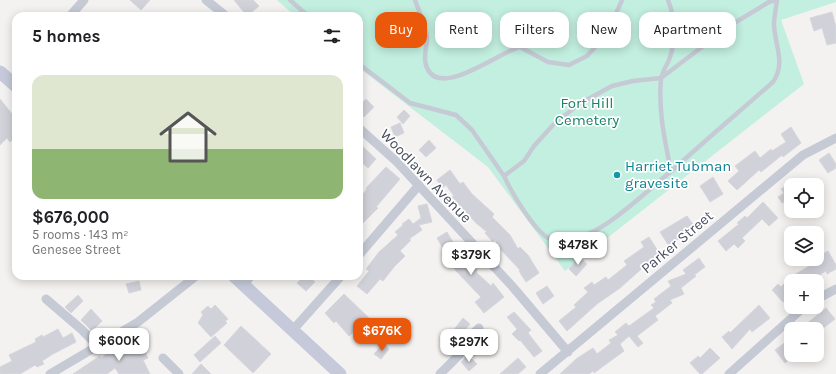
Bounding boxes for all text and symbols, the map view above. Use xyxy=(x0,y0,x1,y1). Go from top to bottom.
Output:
chip: Buy xyxy=(375,12,427,48)
chip: Rent xyxy=(435,12,492,48)
chip: Filters xyxy=(500,12,569,48)
chip: New xyxy=(577,12,631,48)
chip: Apartment xyxy=(639,12,736,48)
icon: filters xyxy=(321,25,343,47)
text: 5 homes xyxy=(32,26,101,46)
park label: Fort Hill Cemetery xyxy=(555,94,619,129)
icon: home xyxy=(152,101,224,173)
street label: Woodlawn Avenue xyxy=(377,125,475,227)
place label: Harriet Tubman gravesite xyxy=(625,157,731,192)
marker: Harriet Tubman gravesite xyxy=(612,170,622,180)
map controls xyxy=(784,178,824,362)
button: locate xyxy=(784,178,824,218)
street label: Parker Street xyxy=(637,206,717,277)
text: $676,000 xyxy=(32,207,109,227)
button: layers xyxy=(784,226,824,266)
text: 5 rooms · 143 m² xyxy=(32,227,129,242)
pin: $478K xyxy=(550,232,606,266)
text: $478K xyxy=(558,237,598,252)
text: Genesee Street xyxy=(32,242,121,257)
pin: $379K xyxy=(443,242,499,276)
text: $379K xyxy=(451,247,491,262)
button: + xyxy=(784,274,824,314)
pin: $676K xyxy=(354,318,410,352)
button: − xyxy=(784,322,824,362)
text: $676K xyxy=(362,323,402,338)
pin: $600K xyxy=(91,328,147,362)
pin: $297K xyxy=(441,329,497,363)
text: $600K xyxy=(98,333,140,348)
text: $297K xyxy=(449,334,489,349)

